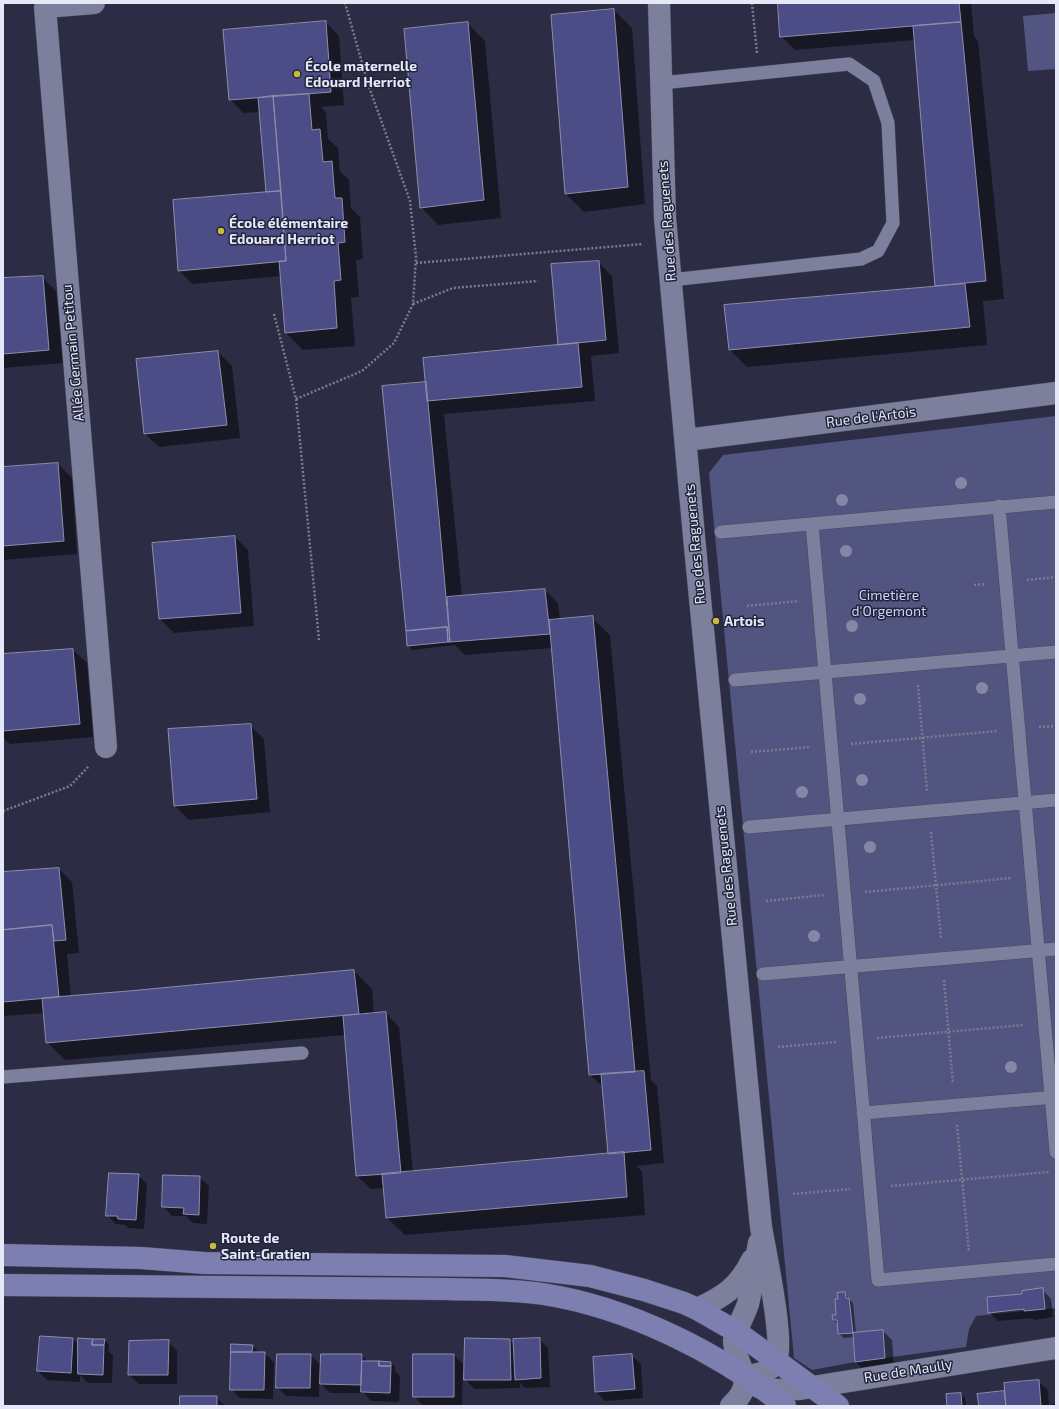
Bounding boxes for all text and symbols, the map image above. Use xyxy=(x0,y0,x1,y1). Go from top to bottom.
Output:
place label: École maternelle Edouard Herriot xyxy=(305,58,417,90)
marker: École maternelle Edouard Herriot xyxy=(292,69,302,79)
street label: Rue des Raguenets xyxy=(654,160,680,282)
place label: École élémentaire Edouard Herriot xyxy=(229,215,348,248)
marker: École élémentaire Edouard Herriot xyxy=(216,226,226,236)
street label: Allée Germain Petitou xyxy=(59,284,87,422)
street label: Rue de l'Artois xyxy=(825,403,917,431)
street label: Rue des Raguenets xyxy=(681,483,709,605)
park label: Cimetière d'Orgemont xyxy=(852,587,926,620)
place label: Artois xyxy=(724,613,764,629)
marker: Artois xyxy=(711,616,721,626)
street label: Rue des Raguenets xyxy=(711,805,741,927)
place label: Route de Saint-Gratien xyxy=(221,1230,310,1262)
marker: Route de Saint-Gratien xyxy=(208,1241,218,1251)
street label: Rue de Maully xyxy=(863,1356,953,1386)

